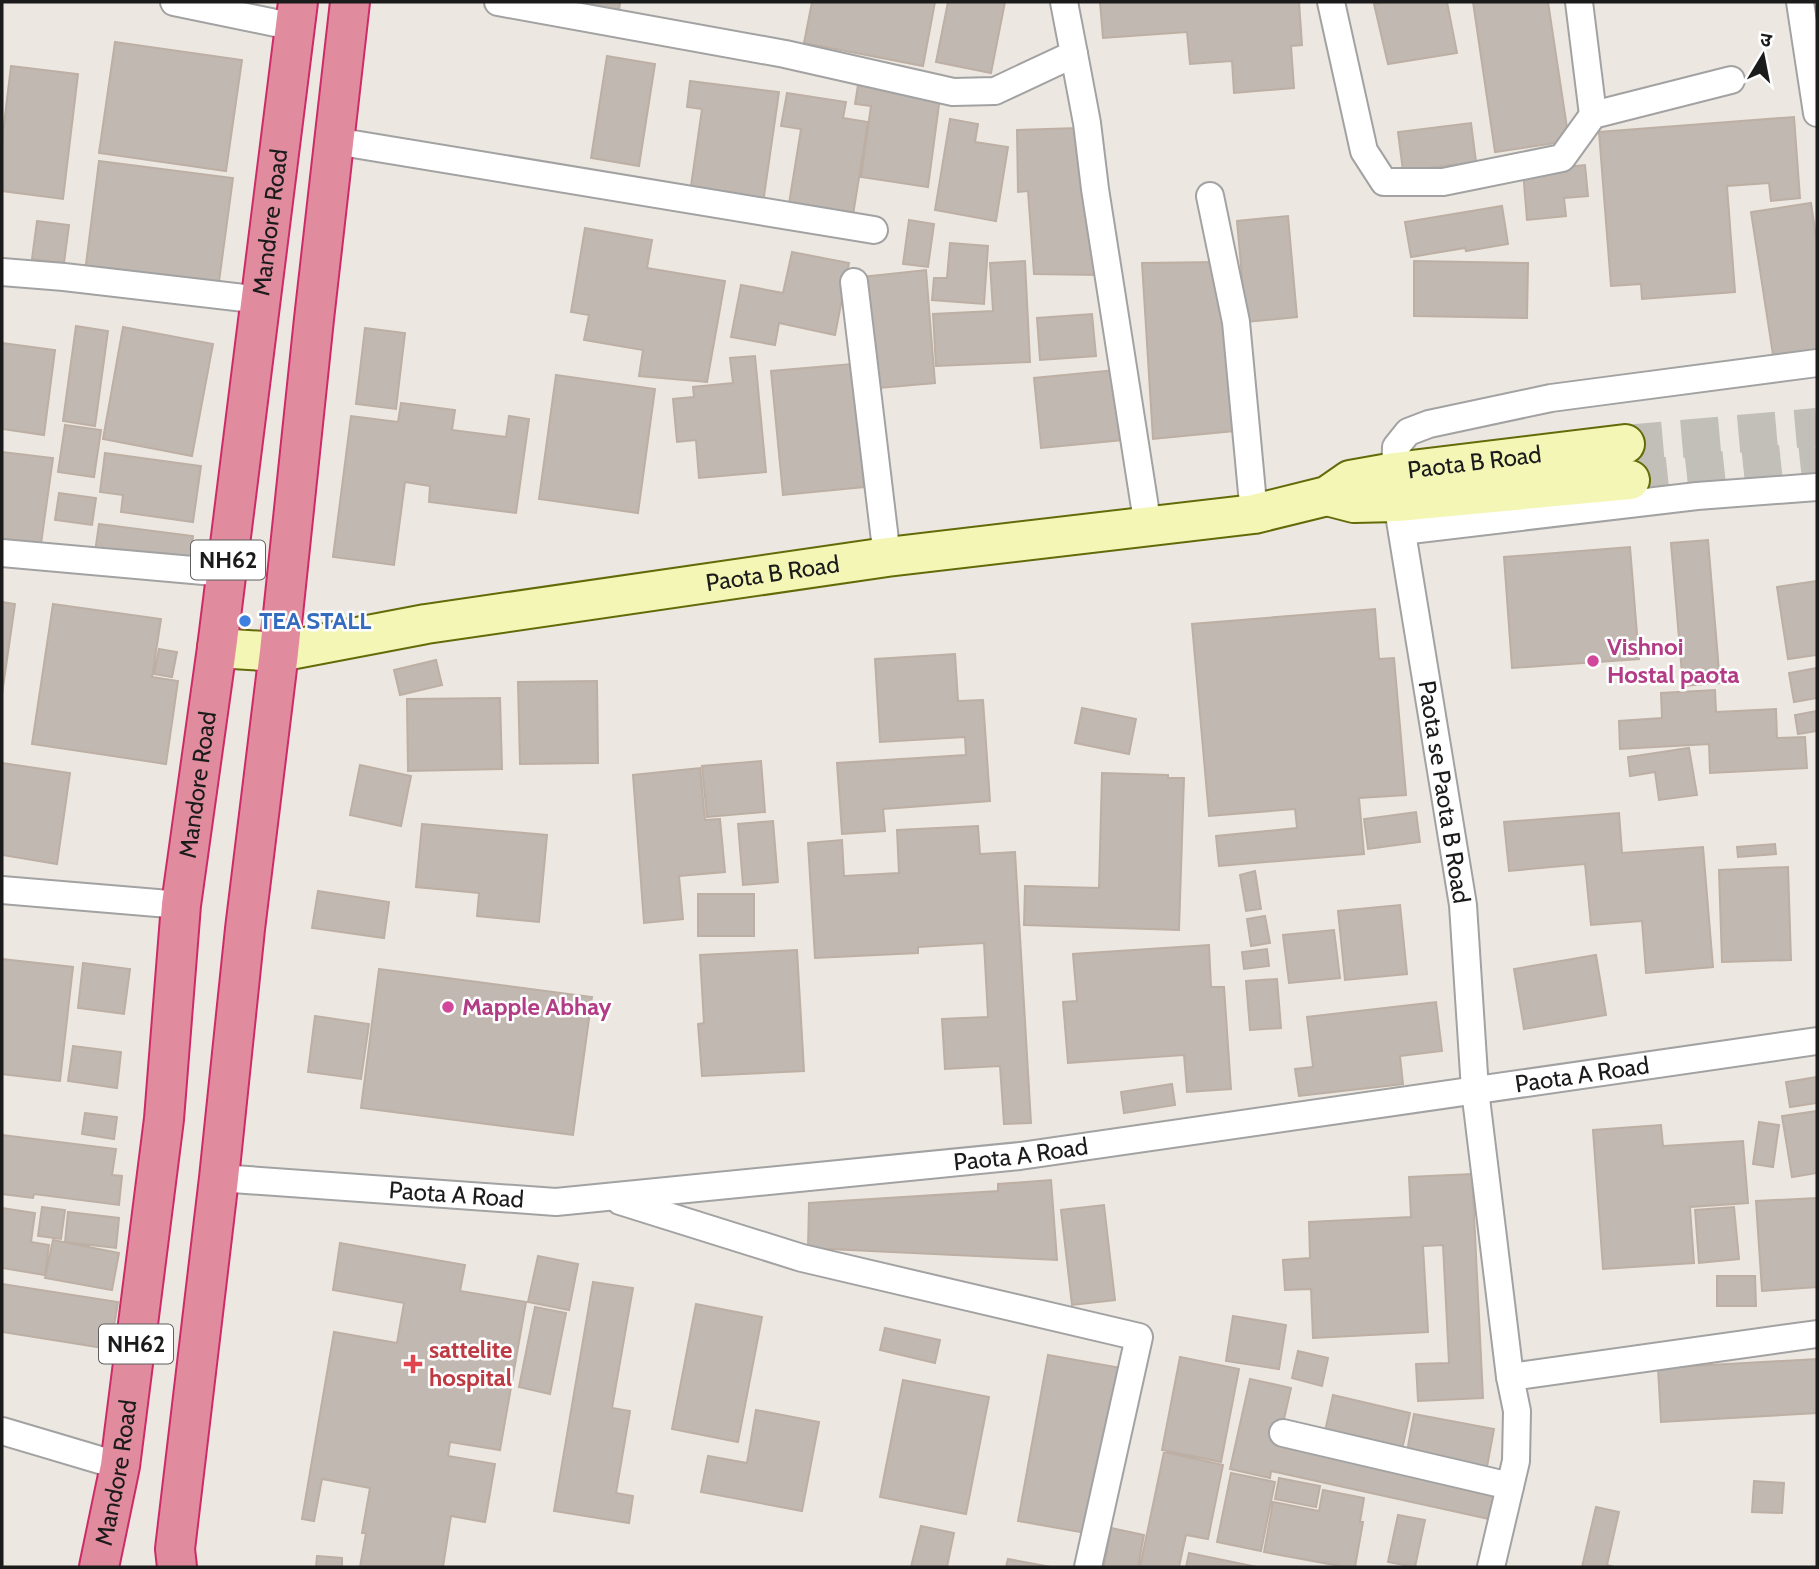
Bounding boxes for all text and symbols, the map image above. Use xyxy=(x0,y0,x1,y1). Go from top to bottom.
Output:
north arrow xyxy=(1728,21,1798,91)
text: उ xyxy=(1758,27,1774,52)
street label: Mandore Road xyxy=(246,147,293,298)
street label: Paota B Road xyxy=(1406,439,1543,484)
road number: NH62 xyxy=(191,540,265,580)
street label: Paota B Road xyxy=(704,549,841,597)
place label: TEA STALL xyxy=(259,606,371,635)
marker: TEA STALL xyxy=(237,613,253,629)
place label: Vishnoi Hostal paota xyxy=(1607,632,1739,689)
marker: Vishnoi Hostal paota xyxy=(1585,653,1601,669)
street label: Paota se Paota B Road xyxy=(1413,678,1476,905)
street label: Mandore Road xyxy=(173,709,222,860)
place label: Mapple Abhay xyxy=(462,992,612,1021)
marker: Mapple Abhay xyxy=(440,999,456,1015)
street label: Paota A Road xyxy=(1513,1050,1651,1098)
street label: Paota A Road xyxy=(952,1131,1090,1177)
street label: Paota A Road xyxy=(388,1175,525,1214)
road number: NH62 xyxy=(99,1324,173,1364)
place label: sattelite hospital xyxy=(429,1335,512,1392)
marker: sattelite hospital xyxy=(403,1354,423,1374)
street label: Mandore Road xyxy=(89,1398,142,1548)

